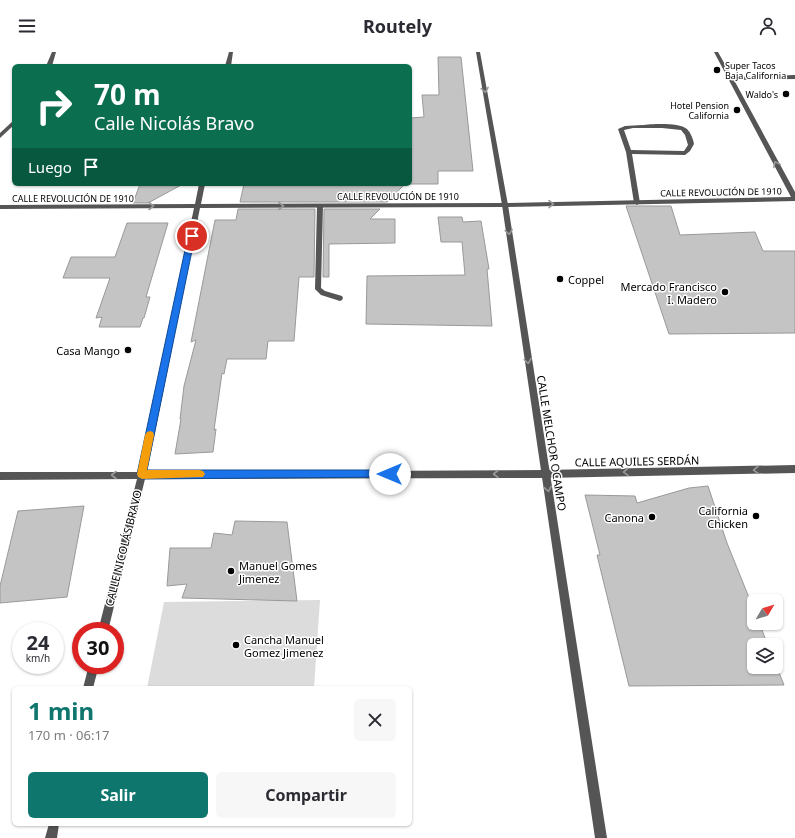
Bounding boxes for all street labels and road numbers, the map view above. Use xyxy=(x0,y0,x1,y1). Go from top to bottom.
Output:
street label: CALLE REVOLUCIÓN DE 1910 xyxy=(660,184,782,200)
street label: CALLE REVOLUCIÓN DE 1910 xyxy=(337,190,459,203)
street label: CALLE REVOLUCIÓN DE 1910 xyxy=(12,192,134,205)
street label: CALLE MELCHOR OCAMPO xyxy=(534,374,570,512)
street label: CALLE AQUILES SERDÁN xyxy=(575,452,699,470)
street label: CALLE NICOLÁS BRAVO xyxy=(101,488,145,608)

